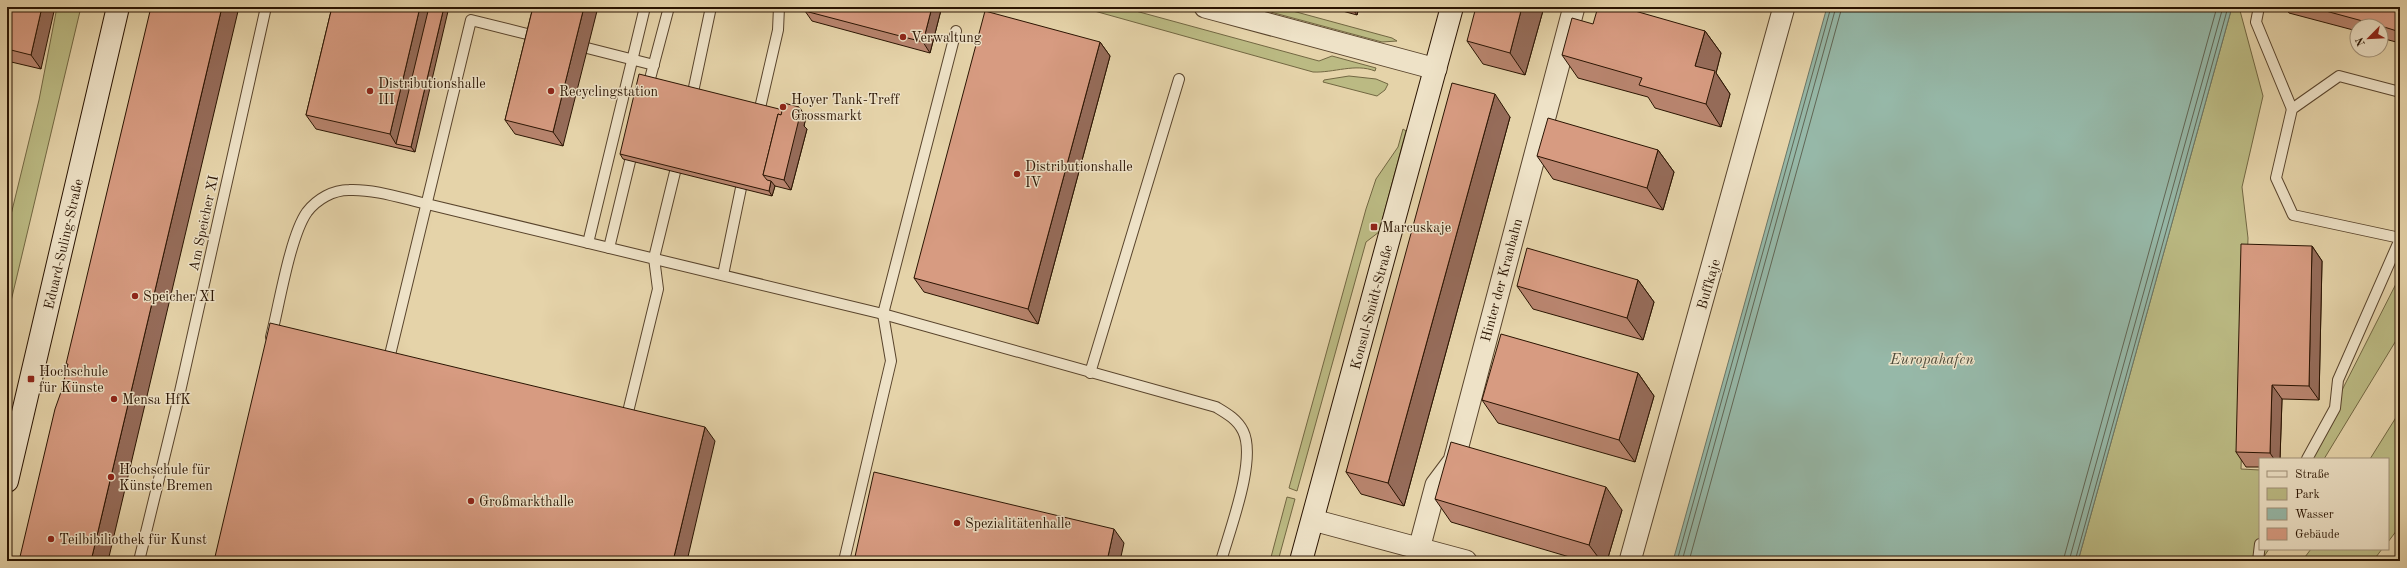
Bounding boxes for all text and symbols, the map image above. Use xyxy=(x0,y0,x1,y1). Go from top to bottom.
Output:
north arrow xyxy=(2349,18,2389,58)
place label: Verwaltung xyxy=(911,31,982,45)
marker: Verwaltung xyxy=(898,32,908,42)
text: N xyxy=(2354,35,2368,48)
place label: Distributionshalle III xyxy=(378,77,486,107)
place label: Recyclingstation xyxy=(559,85,659,99)
marker: Distributionshalle III xyxy=(365,86,375,96)
marker: Recyclingstation xyxy=(546,86,556,96)
place label: Hoyer Tank-Treff Grossmarkt xyxy=(791,93,901,123)
marker: Hoyer Tank-Treff Grossmarkt xyxy=(778,102,788,112)
place label: Distributionshalle IV xyxy=(1025,160,1133,190)
marker: Distributionshalle IV xyxy=(1012,169,1022,179)
street label: Am Speicher XI xyxy=(187,174,221,272)
street label: Eduard-Suling-Straße xyxy=(42,178,86,311)
street label: Hinter der Kranbahn xyxy=(1479,217,1525,343)
place label: Marcuskaje xyxy=(1382,221,1451,235)
marker: Marcuskaje xyxy=(1369,222,1379,232)
street label: Konsul-Smidt-Straße xyxy=(1349,243,1395,371)
street label: Buffkaje xyxy=(1695,258,1723,311)
place label: Speicher XI xyxy=(143,290,215,304)
marker: Speicher XI xyxy=(130,291,140,301)
water label: Europahafen xyxy=(1889,353,1974,368)
place label: Hochschule für Künste xyxy=(39,365,108,395)
marker: Hochschule für Künste xyxy=(26,374,36,384)
place label: Mensa HfK xyxy=(122,393,191,407)
marker: Mensa HfK xyxy=(109,394,119,404)
legend xyxy=(2259,458,2389,550)
place label: Hochschule für Künste Bremen xyxy=(119,463,213,493)
text: Straße xyxy=(2295,469,2330,481)
marker: Hochschule für Künste Bremen xyxy=(106,472,116,482)
text: Park xyxy=(2295,489,2320,501)
place label: Großmarkthalle xyxy=(479,495,574,509)
marker: Großmarkthalle xyxy=(466,496,476,506)
text: Wasser xyxy=(2295,509,2334,521)
place label: Spezialitätenhalle xyxy=(965,517,1071,531)
marker: Spezialitätenhalle xyxy=(952,518,962,528)
text: Gebäude xyxy=(2295,529,2340,541)
place label: Teilbibiliothek für Kunst xyxy=(59,533,207,547)
marker: Teilbibiliothek für Kunst xyxy=(46,534,56,544)

